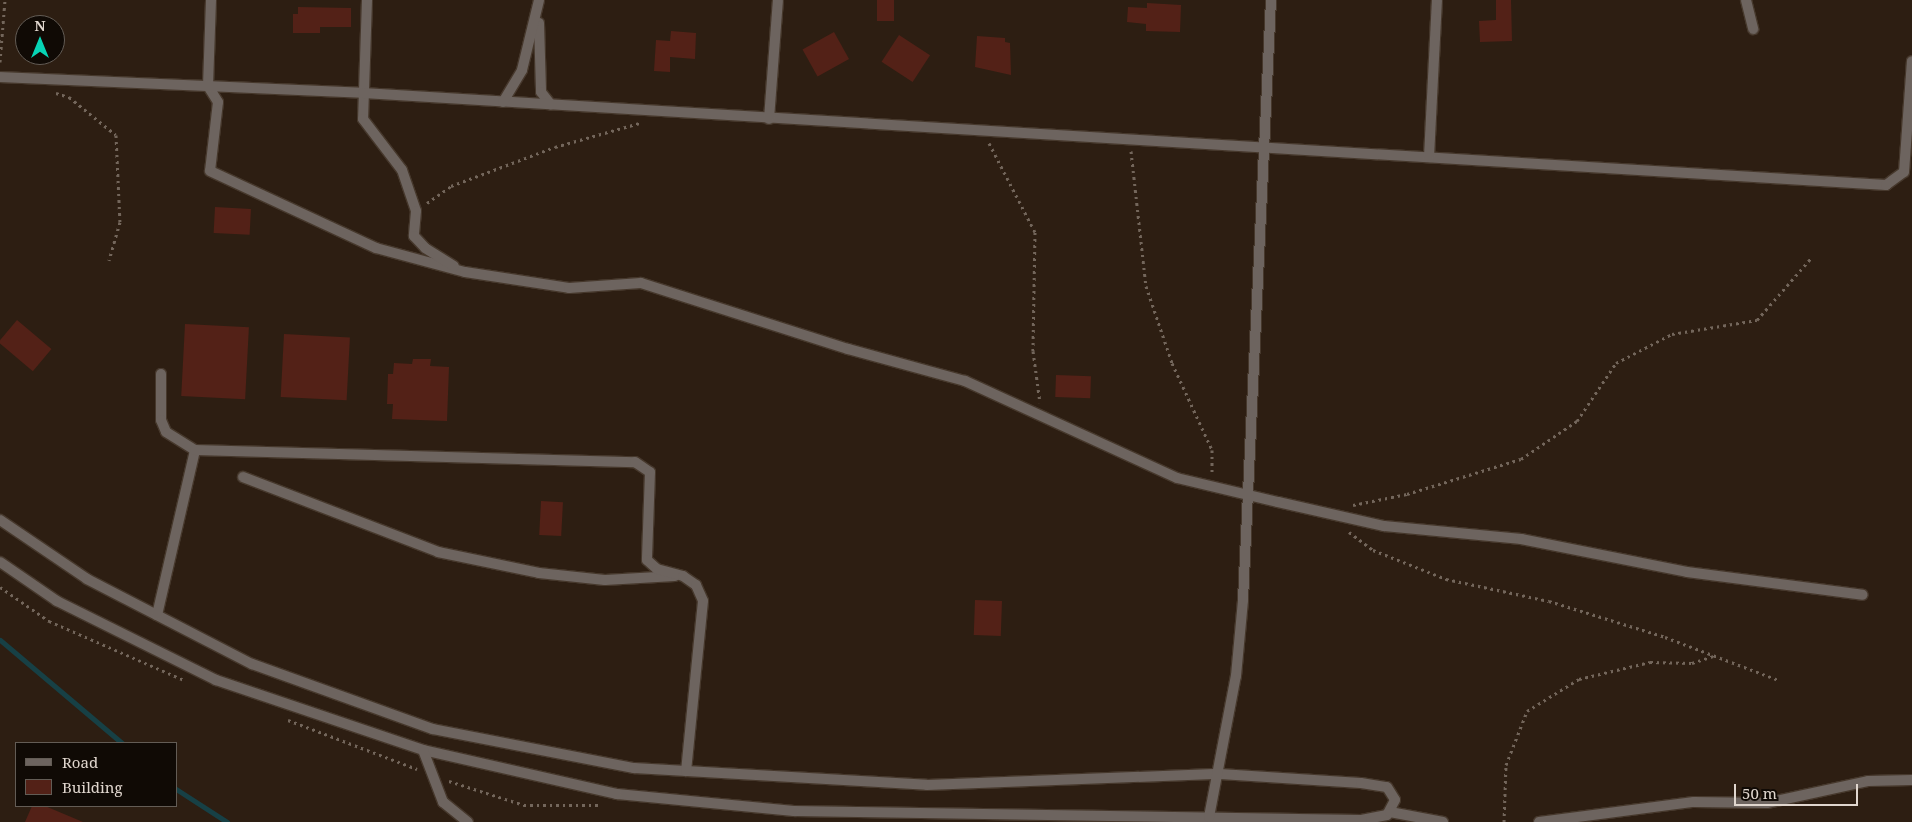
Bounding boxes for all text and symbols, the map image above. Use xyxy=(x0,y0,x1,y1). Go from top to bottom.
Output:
north arrow xyxy=(15,15,65,65)
text: N xyxy=(34,16,46,35)
legend xyxy=(15,742,178,807)
text: Road xyxy=(62,752,98,772)
scale bar xyxy=(1737,774,1861,806)
text: Building xyxy=(62,777,123,797)
text: 50 m xyxy=(1742,783,1777,803)

